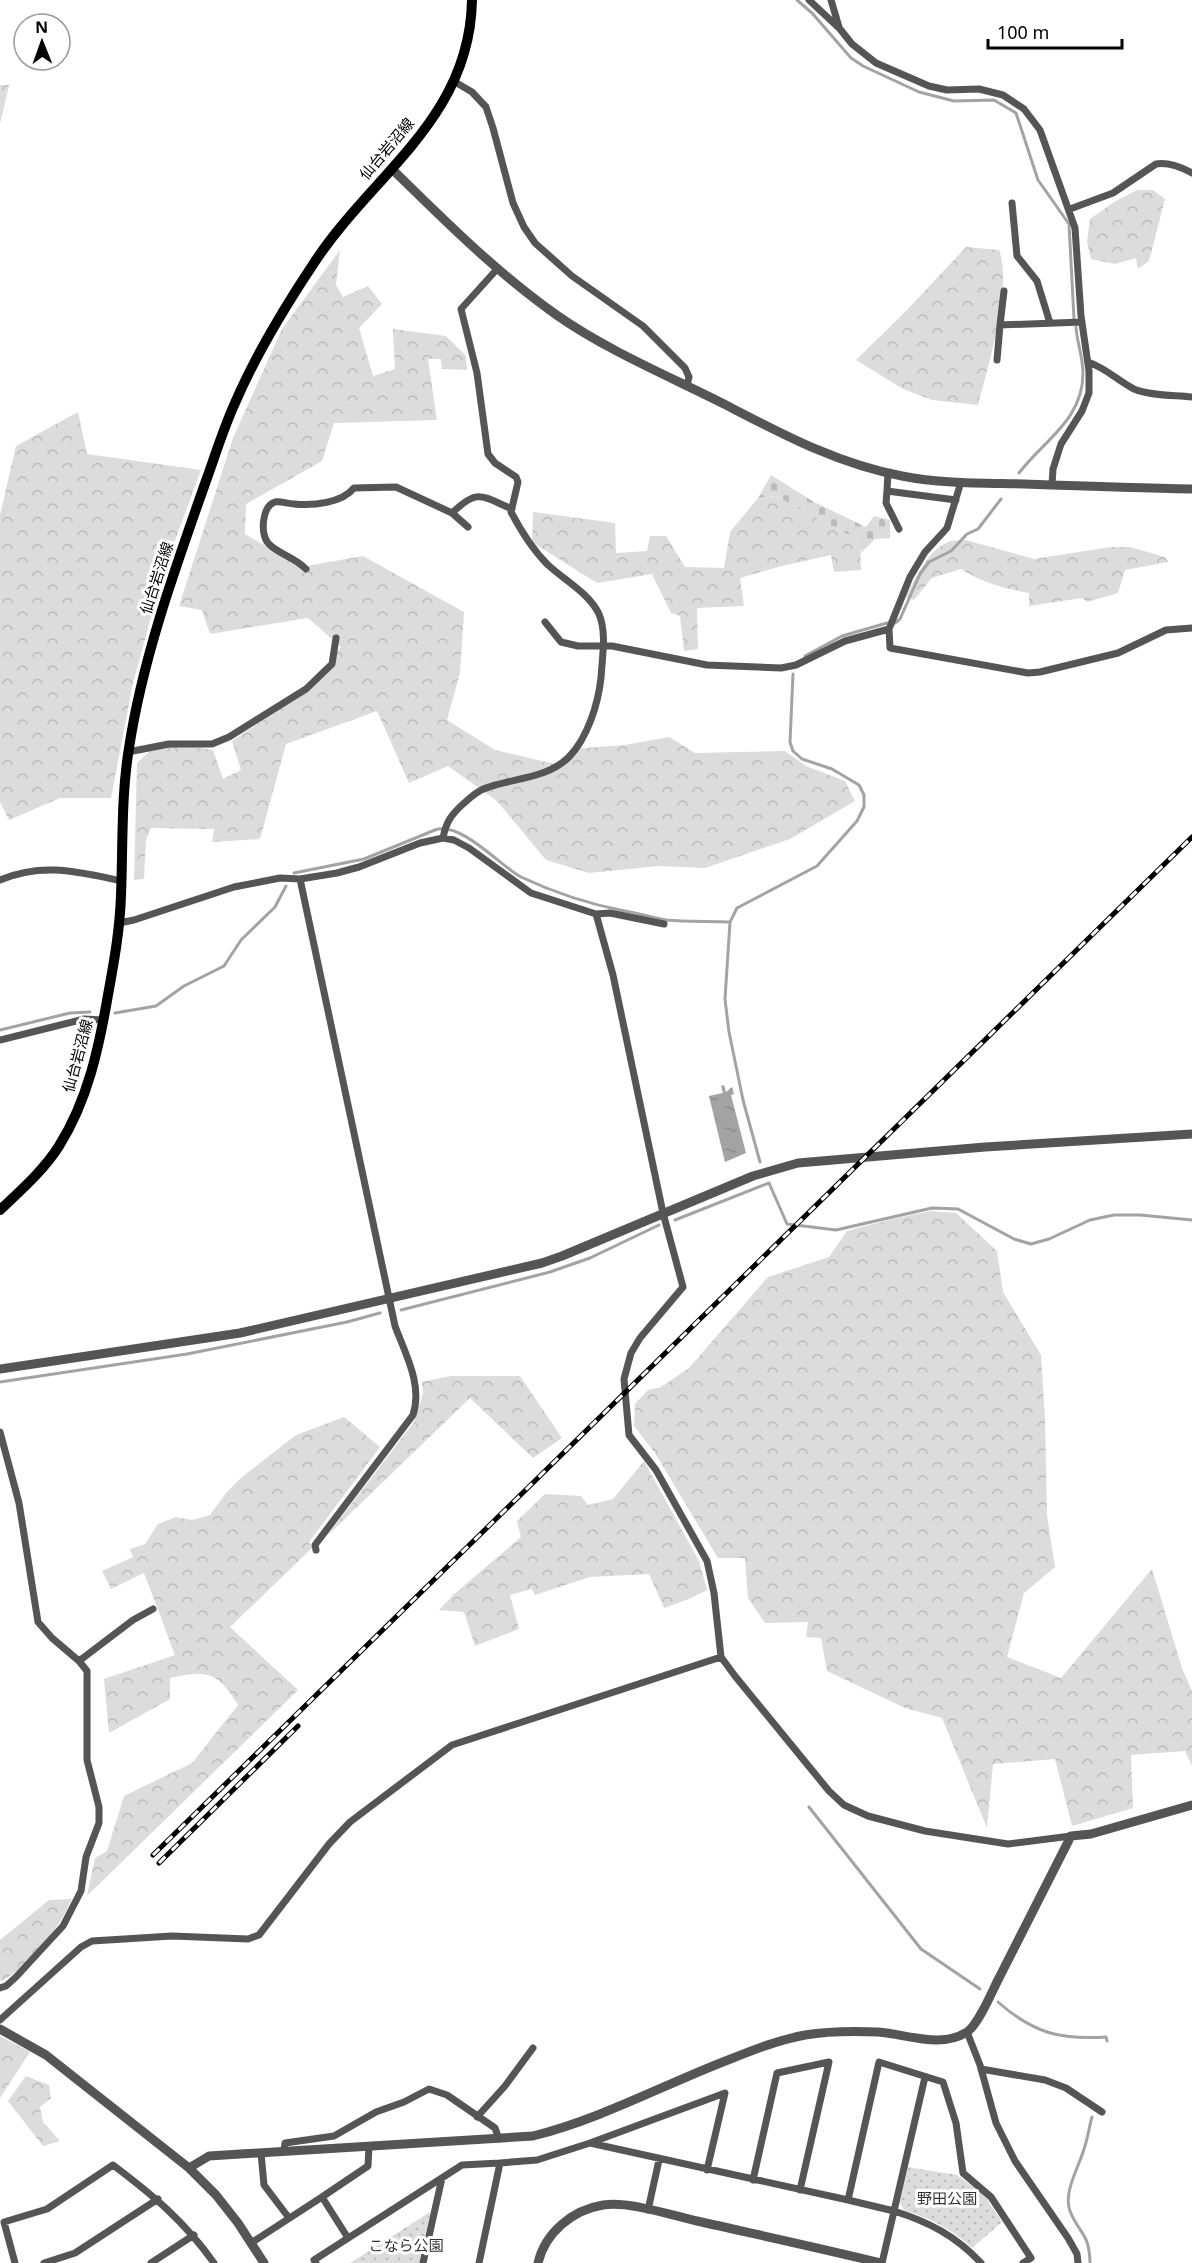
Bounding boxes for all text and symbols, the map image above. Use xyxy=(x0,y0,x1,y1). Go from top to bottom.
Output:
north arrow xyxy=(12,12,72,72)
scale bar xyxy=(988,12,1122,50)
text: N xyxy=(35,16,48,38)
text: 100 m xyxy=(997,20,1049,44)
street label: 仙台岩沼線 xyxy=(354,113,418,184)
street label: 仙台岩沼線 xyxy=(135,539,177,616)
street label: 仙台岩沼線 xyxy=(58,1017,96,1095)
park label: 野田公園 xyxy=(917,2188,977,2208)
park label: こなら公園 xyxy=(368,2235,444,2255)

